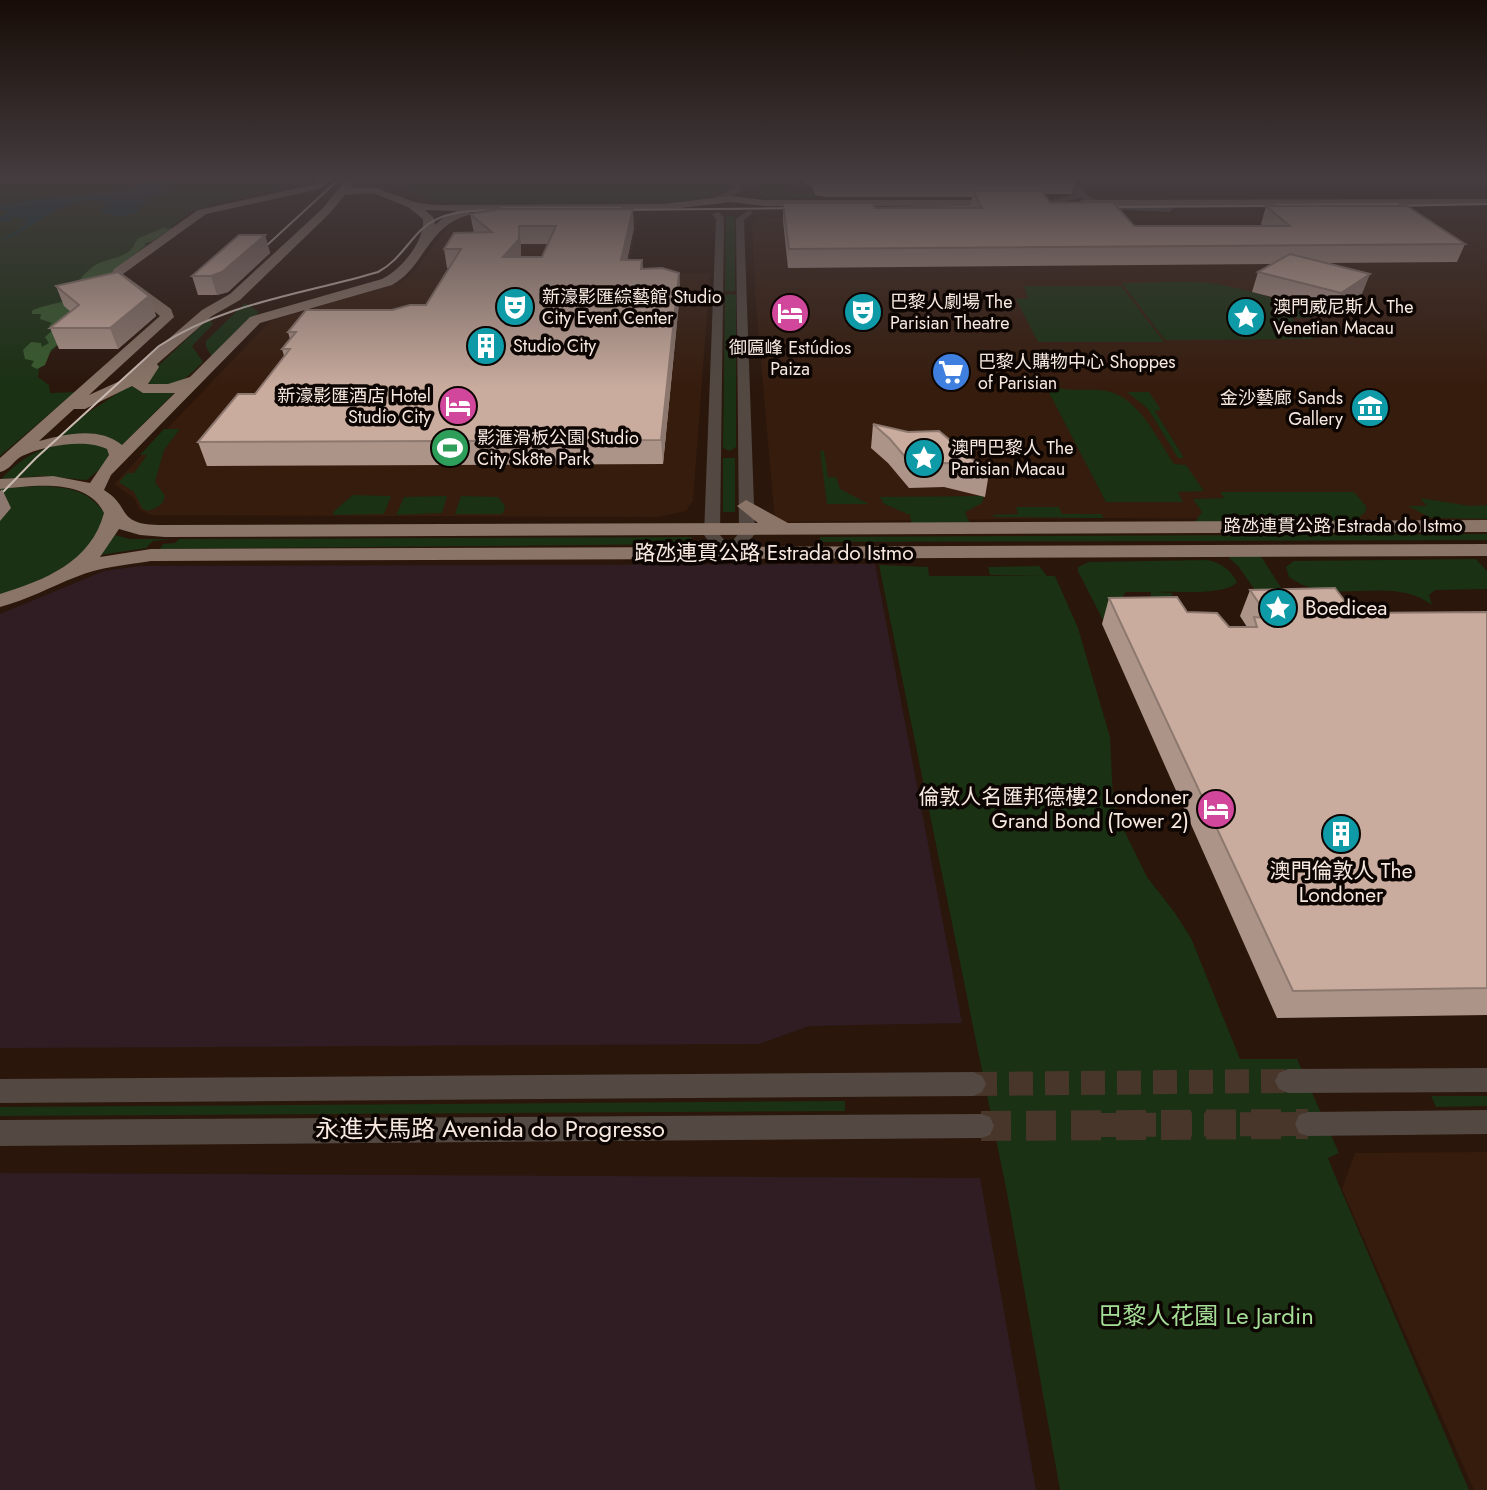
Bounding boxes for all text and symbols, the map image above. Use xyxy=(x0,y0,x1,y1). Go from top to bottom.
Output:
place label: 新濠影匯綜藝館 Studio City Event Center xyxy=(542,284,722,331)
theatre icon: 新濠影匯綜藝館 Studio City Event Center xyxy=(494,286,536,328)
place label: 巴黎人劇場 The Parisian Theatre xyxy=(890,289,1013,336)
theatre icon: 巴黎人劇場 The Parisian Theatre xyxy=(842,291,884,333)
hotel icon: 御匾峰 Estúdios Paiza xyxy=(769,292,811,334)
place label: 澳門威尼斯人 The Venetian Macau xyxy=(1273,294,1414,341)
place icon: 澳門威尼斯人 The Venetian Macau xyxy=(1225,296,1267,338)
building icon: Studio City xyxy=(465,325,507,367)
place label: Studio City xyxy=(513,333,596,359)
place label: 御匾峰 Estúdios Paiza xyxy=(729,335,851,382)
place label: 巴黎人購物中心 Shoppes of Parisian xyxy=(978,349,1176,396)
supermarket icon: 巴黎人購物中心 Shoppes of Parisian xyxy=(930,351,972,393)
place label: 新濠影匯酒店 Hotel Studio City xyxy=(277,383,431,430)
hotel icon: 新濠影匯酒店 Hotel Studio City xyxy=(437,385,479,427)
place label: 金沙藝廊 Sands Gallery xyxy=(1220,385,1343,432)
museum icon: 金沙藝廊 Sands Gallery xyxy=(1349,387,1391,429)
place label: 影滙滑板公園 Studio City Sk8te Park xyxy=(477,425,639,472)
sports icon: 影滙滑板公園 Studio City Sk8te Park xyxy=(429,427,471,469)
place label: 澳門巴黎人 The Parisian Macau xyxy=(951,435,1074,482)
place icon: 澳門巴黎人 The Parisian Macau xyxy=(903,437,945,479)
street label: 路氹連貫公路 Estrada do Istmo xyxy=(1223,513,1463,539)
street label: 路氹連貫公路 Estrada do Istmo xyxy=(634,538,914,568)
place icon: Boedicea xyxy=(1257,587,1299,629)
place label: Boedicea xyxy=(1305,593,1387,623)
place label: 倫敦人名匯邦德樓2 Londoner Grand Bond (Tower 2) xyxy=(918,782,1190,836)
hotel icon: 倫敦人名匯邦德樓2 Londoner Grand Bond (Tower 2) xyxy=(1195,788,1237,830)
building icon: 澳門倫敦人 The Londoner xyxy=(1320,813,1362,855)
place label: 澳門倫敦人 The Londoner xyxy=(1270,856,1413,910)
street label: 永進大馬路 Avenida do Progresso xyxy=(315,1111,665,1146)
park label: 巴黎人花園 Le Jardin xyxy=(1098,1298,1314,1333)

